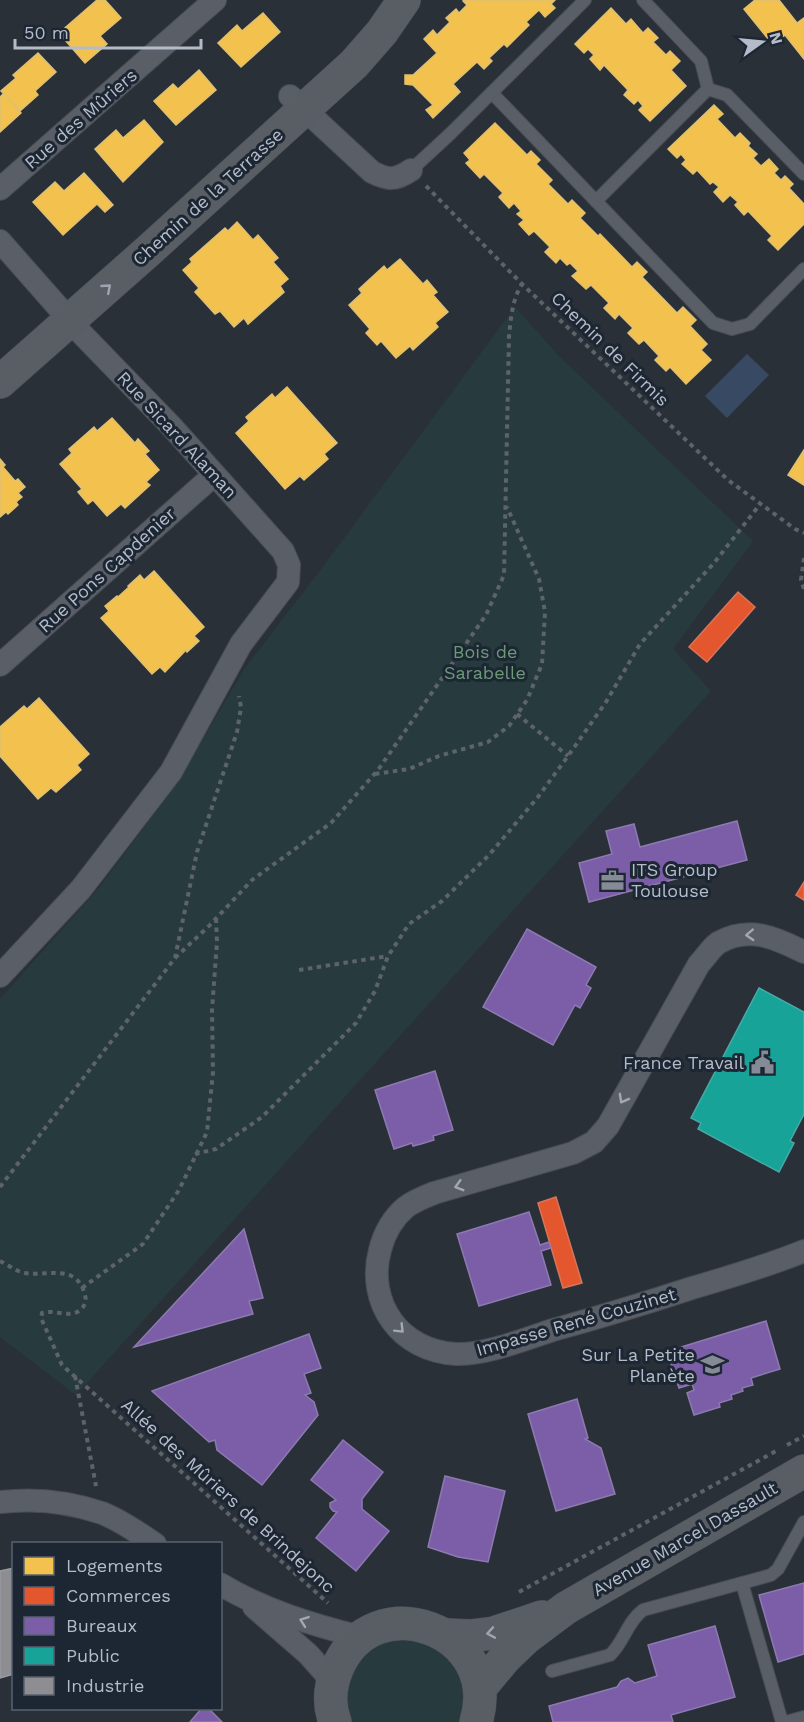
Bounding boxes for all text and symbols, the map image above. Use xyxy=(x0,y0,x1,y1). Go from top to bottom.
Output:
scale bar xyxy=(15,12,201,50)
north arrow xyxy=(732,12,792,72)
text: 50 m xyxy=(24,22,69,43)
text: N xyxy=(765,30,787,46)
street label: Rue des Mûriers xyxy=(20,64,141,173)
street label: Chemin de la Terrasse xyxy=(128,124,287,270)
one-way arrow xyxy=(100,284,111,295)
street label: Chemin de Firmis xyxy=(547,287,674,410)
street label: Rue Sicard Alaman xyxy=(113,367,242,502)
street label: Rue Pons Capdenier xyxy=(34,503,179,637)
park label: Bois de Sarabelle xyxy=(444,641,526,683)
place label: ITS Group Toulouse xyxy=(631,859,718,901)
office icon: ITS Group Toulouse xyxy=(600,867,626,893)
one-way arrow xyxy=(745,928,754,941)
public building icon: France Travail xyxy=(749,1050,775,1076)
place label: France Travail xyxy=(623,1052,744,1073)
one-way arrow xyxy=(619,1093,630,1103)
one-way arrow xyxy=(454,1178,464,1191)
street label: Impasse René Couzinet xyxy=(474,1283,678,1360)
one-way arrow xyxy=(393,1322,404,1333)
place label: Sur La Petite Planète xyxy=(582,1344,695,1386)
school or university icon: Sur La Petite Planète xyxy=(700,1352,726,1378)
street label: Allée des Mûriers de Brindejonc xyxy=(117,1394,339,1597)
street label: Avenue Marcel Dassault xyxy=(589,1477,781,1600)
legend xyxy=(12,1542,222,1710)
text: Logements xyxy=(66,1555,163,1576)
text: Commerces xyxy=(66,1585,171,1606)
text: Bureaux xyxy=(66,1615,137,1636)
one-way arrow xyxy=(300,1615,310,1628)
one-way arrow xyxy=(486,1626,496,1639)
text: Public xyxy=(66,1645,120,1666)
text: Industrie xyxy=(66,1675,144,1696)

